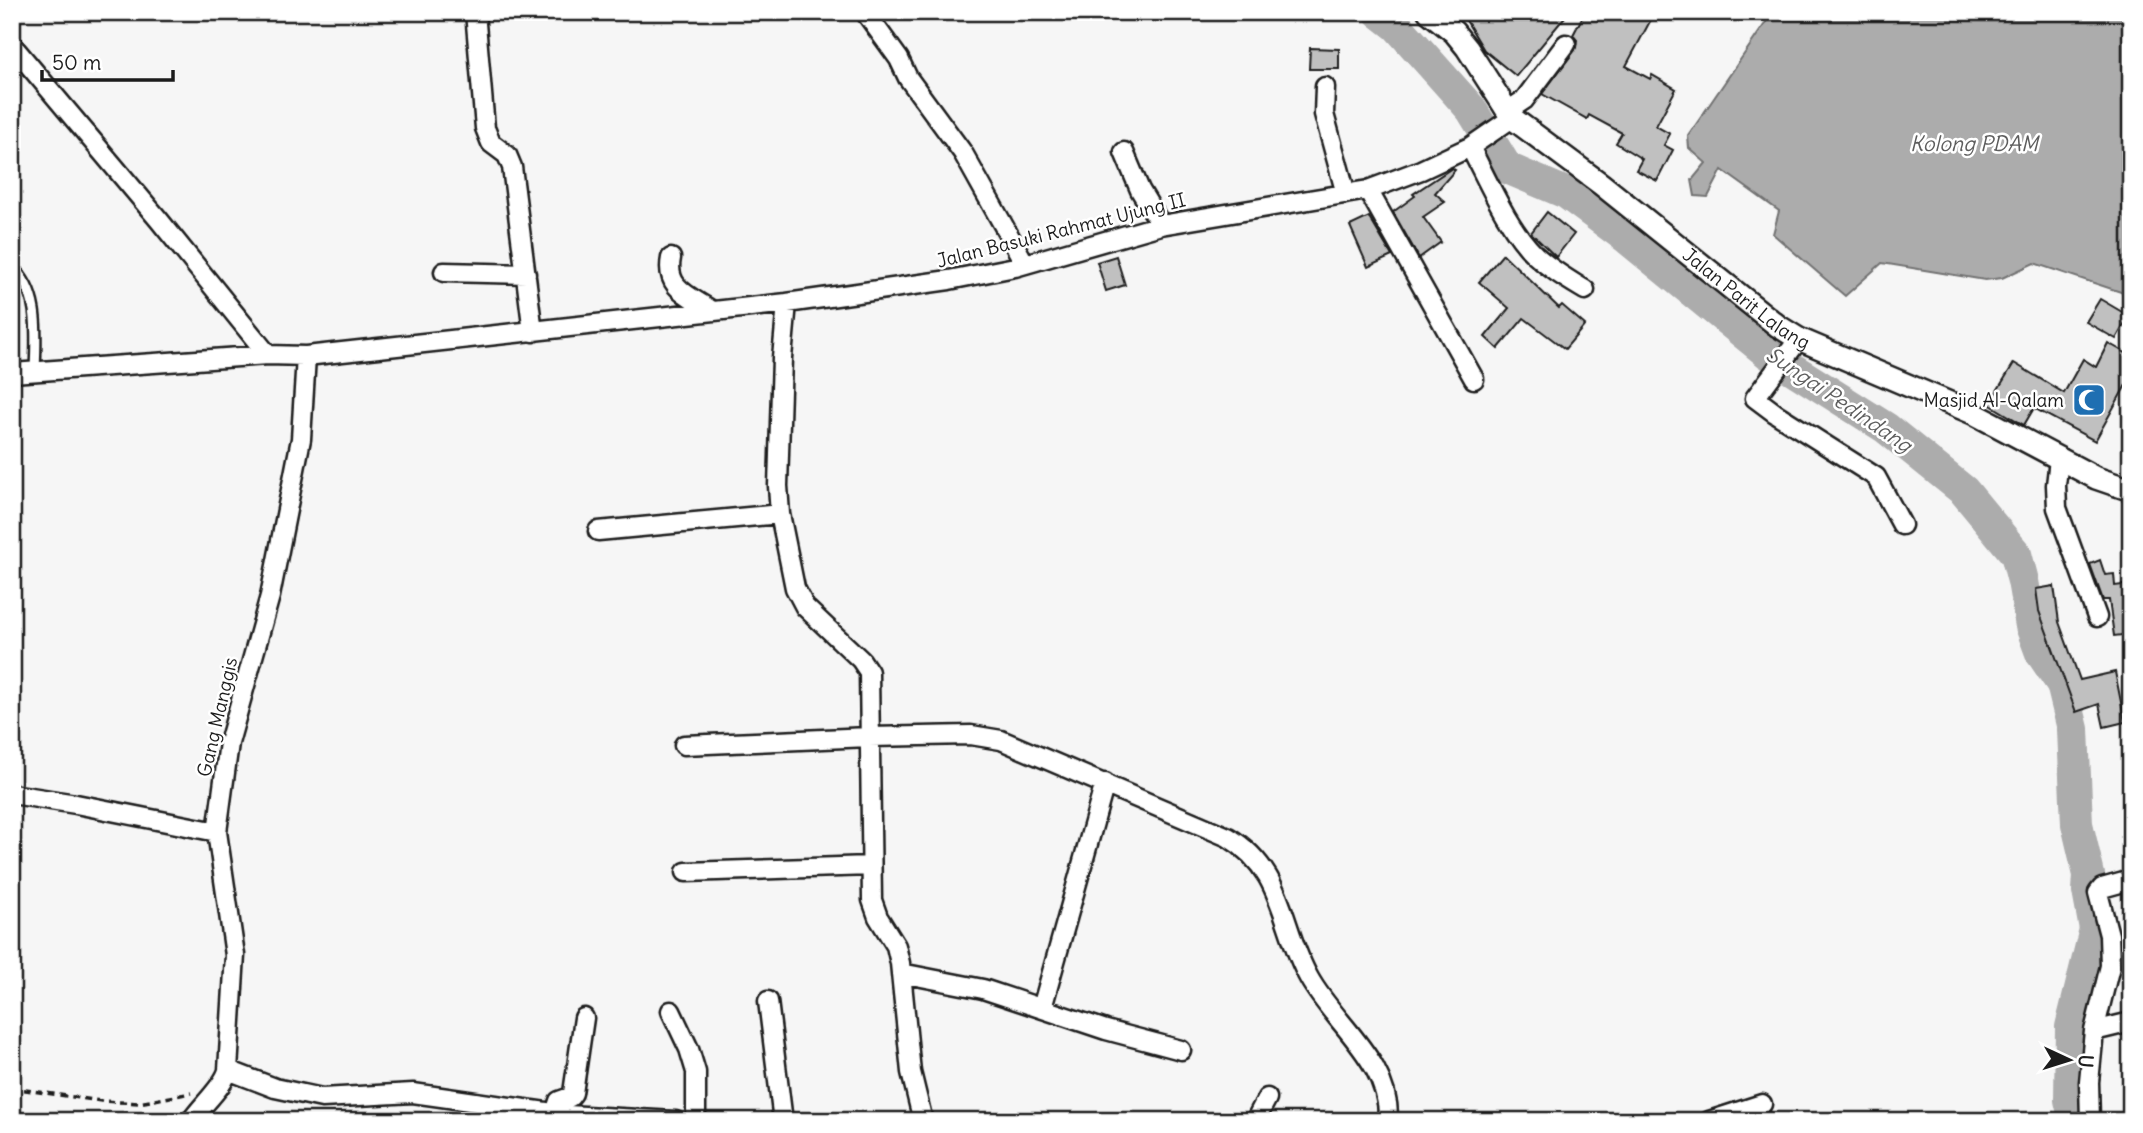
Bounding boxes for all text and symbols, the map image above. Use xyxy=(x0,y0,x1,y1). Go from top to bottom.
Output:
scale bar xyxy=(42,38,173,82)
text: 50 m xyxy=(52,49,101,76)
water label: Kolong PDAM xyxy=(1910,130,2040,157)
street label: Jalan Basuki Rahmat Ujung II xyxy=(934,187,1188,273)
street label: Jalan Parit Lalang xyxy=(1678,243,1813,354)
water label: Sungai Pedindang xyxy=(1761,341,1918,459)
mosque icon: Masjid Al-Qalam xyxy=(2070,381,2108,419)
place label: Masjid Al-Qalam xyxy=(1924,388,2064,412)
street label: Gang Manggis xyxy=(192,655,242,779)
north arrow xyxy=(2035,1024,2104,1094)
text: U xyxy=(2074,1054,2098,1068)

